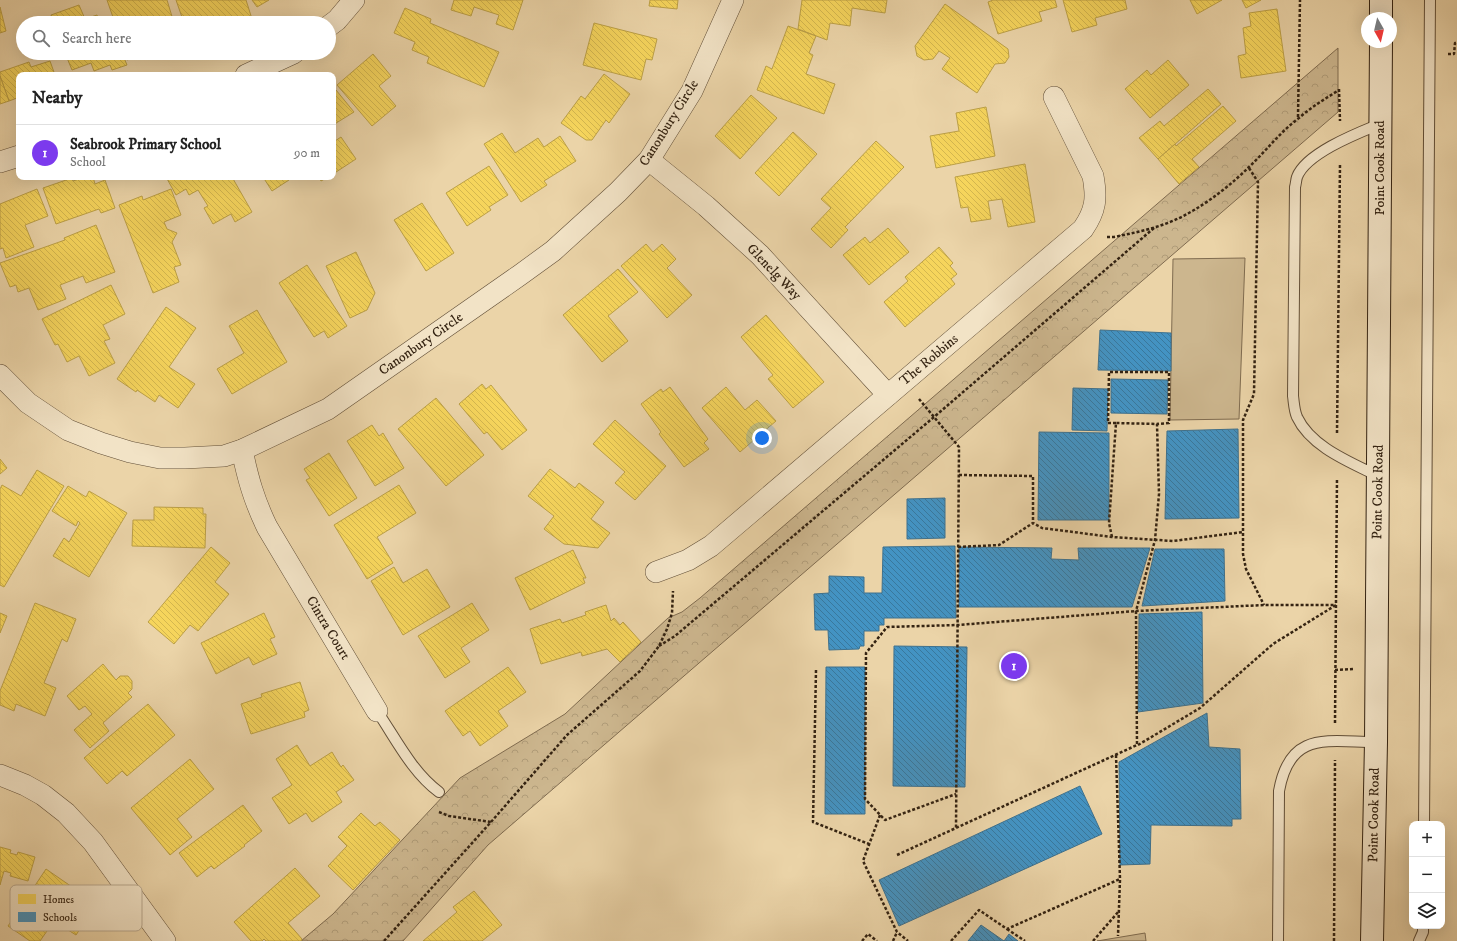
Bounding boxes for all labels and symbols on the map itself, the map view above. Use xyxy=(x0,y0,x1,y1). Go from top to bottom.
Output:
north arrow xyxy=(1361,12,1397,48)
street label: Canonbury Circle xyxy=(635,76,703,170)
street label: Point Cook Road xyxy=(1371,121,1389,215)
street label: Glenelg Way xyxy=(743,240,805,304)
street label: Canonbury Circle xyxy=(375,308,467,380)
street label: The Robbins xyxy=(896,330,962,390)
your location xyxy=(752,428,772,448)
street label: Point Cook Road xyxy=(1368,444,1388,540)
street label: Cintra Court xyxy=(302,593,354,664)
pin: 1 xyxy=(1001,651,1027,681)
street label: Point Cook Road xyxy=(1364,767,1384,863)
legend xyxy=(10,885,142,931)
text: Homes xyxy=(43,893,74,907)
text: Schools xyxy=(43,911,77,925)

